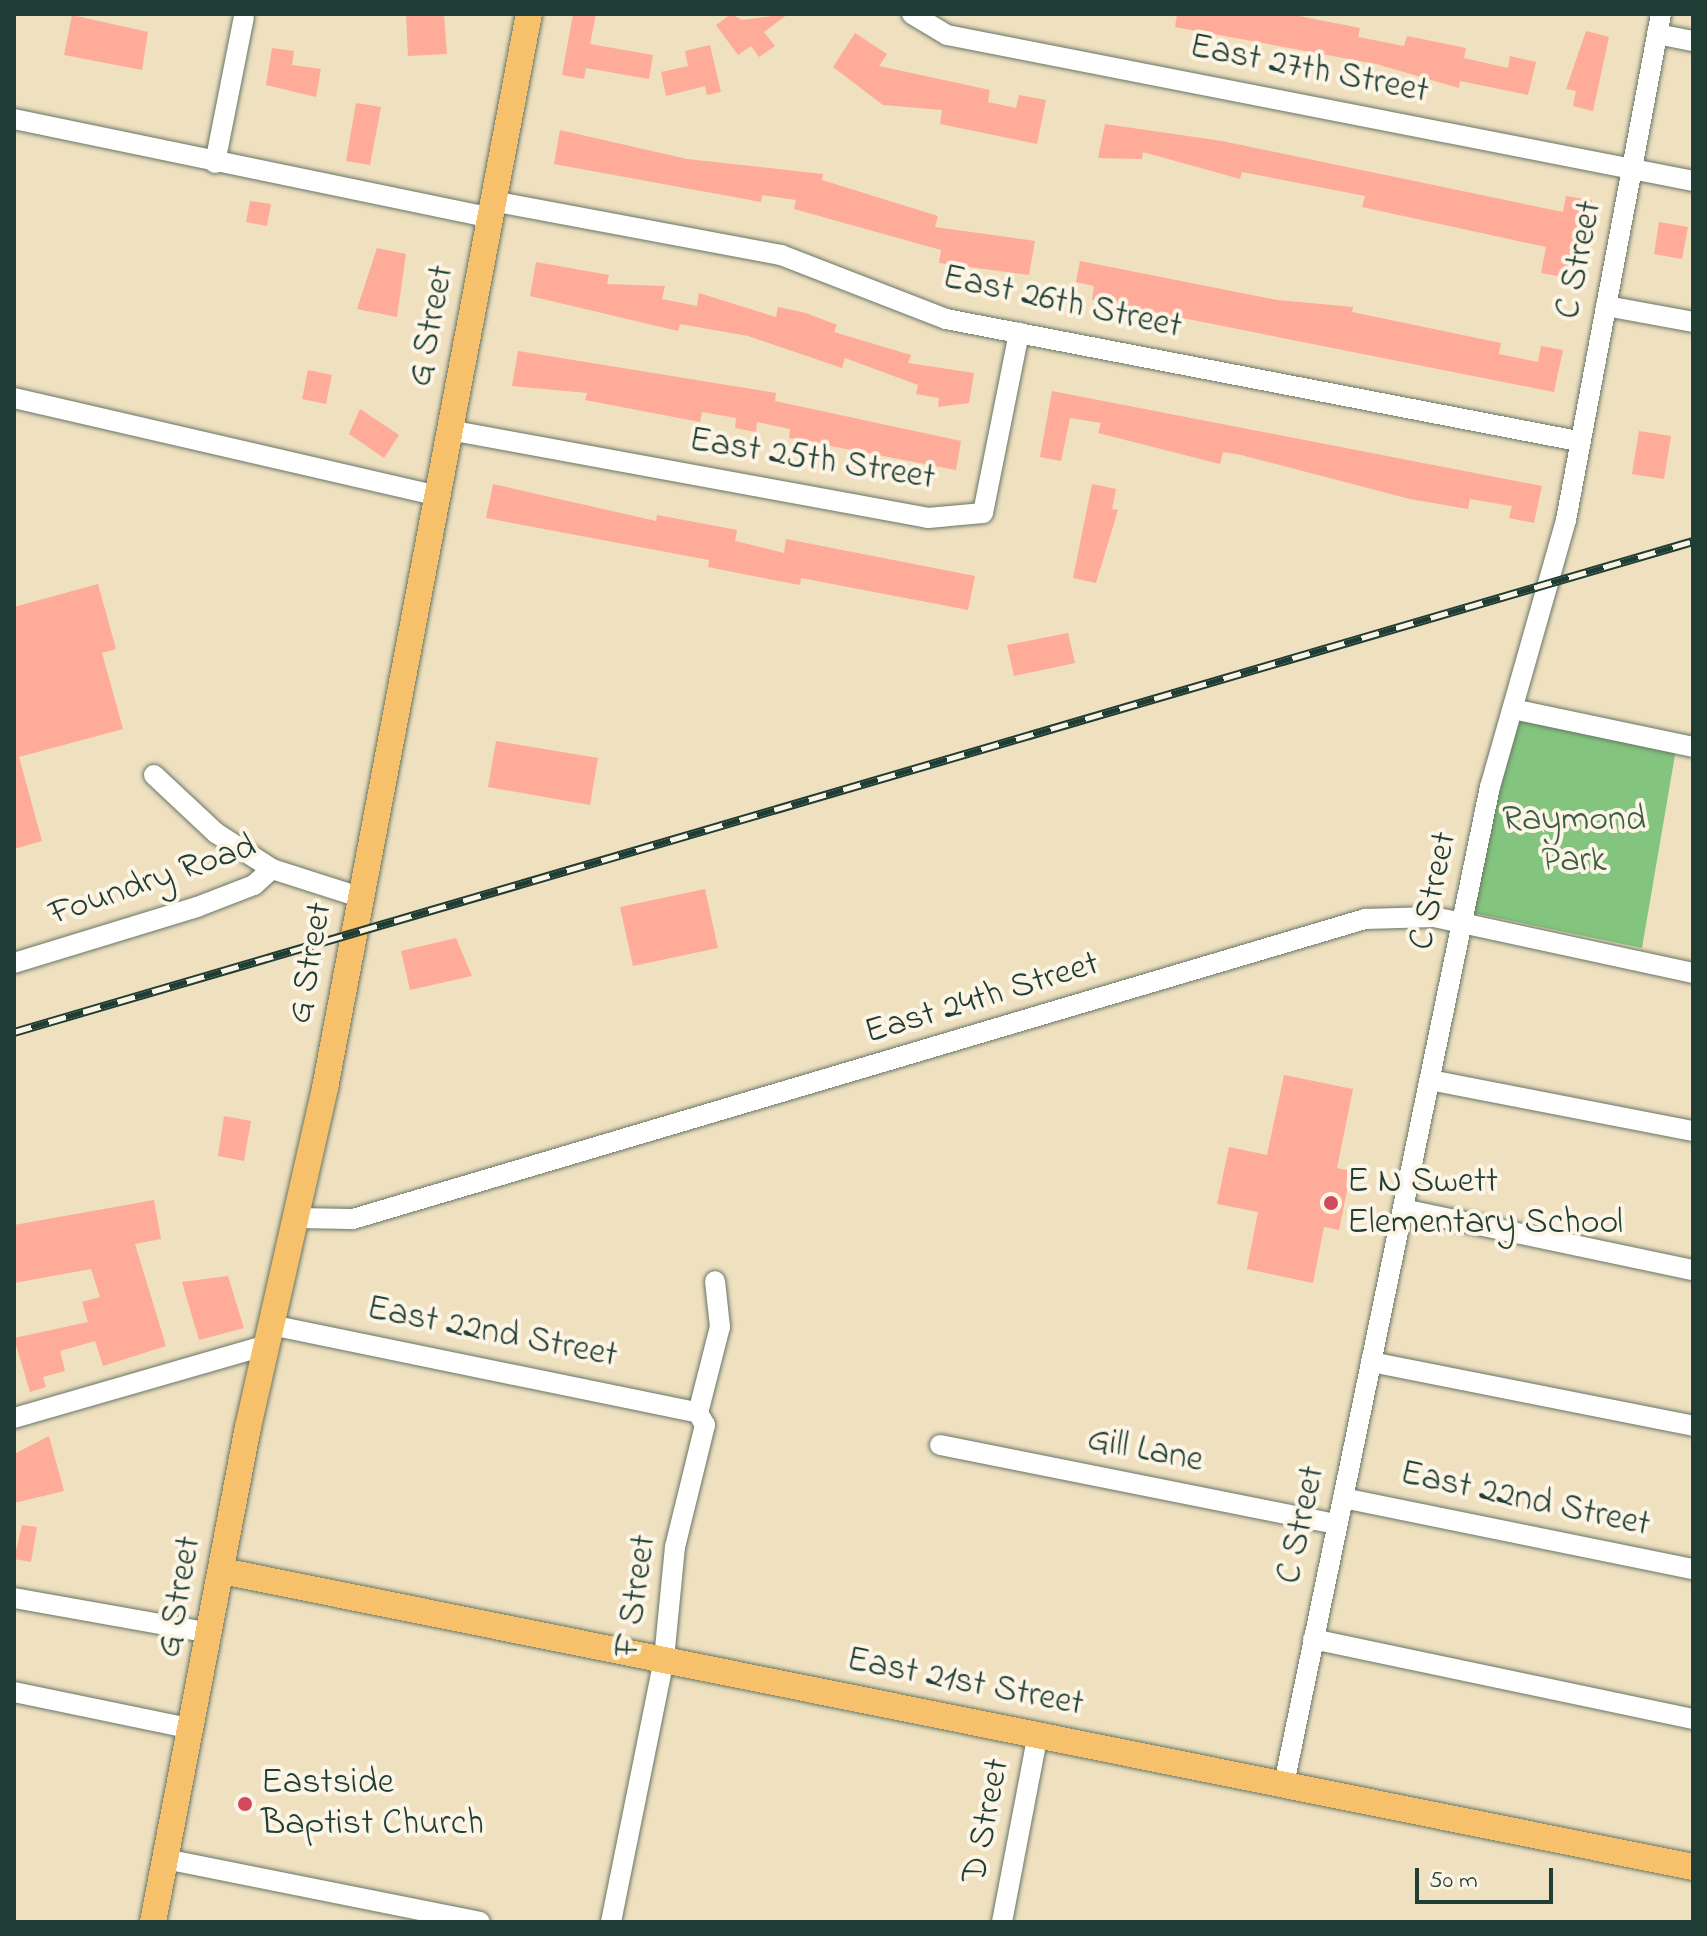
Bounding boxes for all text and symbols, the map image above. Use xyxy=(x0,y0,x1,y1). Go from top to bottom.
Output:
street label: East 27th Street xyxy=(1186,26,1432,114)
street label: C Street xyxy=(1547,197,1613,323)
street label: East 26th Street xyxy=(939,257,1185,349)
street label: G Street xyxy=(399,262,465,390)
street label: East 25th Street xyxy=(686,419,938,501)
park label: Raymond Park xyxy=(1502,798,1646,883)
street label: Foundry Road xyxy=(44,825,262,937)
street label: C Street xyxy=(1400,828,1468,954)
street label: G Street xyxy=(279,899,343,1027)
street label: East 24th Street xyxy=(860,943,1104,1055)
place label: E N Swett Elementary School xyxy=(1347,1160,1623,1245)
marker: E N Swett Elementary School xyxy=(1322,1194,1340,1212)
street label: East 22nd Street xyxy=(363,1288,621,1378)
street label: Gill Lane xyxy=(1084,1419,1206,1483)
street label: East 22nd Street xyxy=(1396,1452,1654,1548)
street label: C Street xyxy=(1268,1462,1336,1588)
street label: F Street xyxy=(607,1532,667,1660)
street label: G Street xyxy=(148,1533,212,1661)
street label: East 21st Street xyxy=(843,1639,1087,1727)
street label: D Street xyxy=(954,1755,1020,1887)
place label: Eastside Baptist Church xyxy=(261,1761,484,1846)
marker: Eastside Baptist Church xyxy=(236,1795,254,1813)
scale bar xyxy=(1419,1852,1557,1902)
text: 50 m xyxy=(1429,1864,1478,1899)

